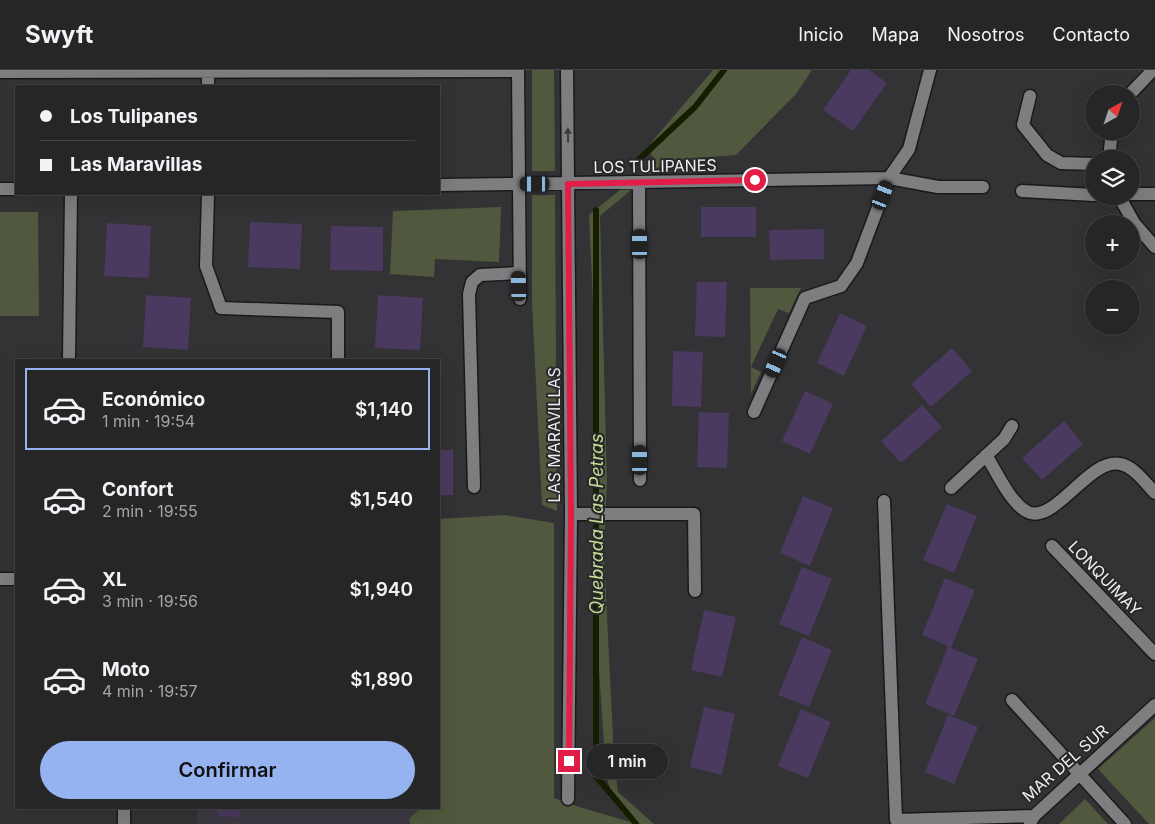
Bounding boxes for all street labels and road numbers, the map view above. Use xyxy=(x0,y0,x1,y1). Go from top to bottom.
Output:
street label: LOS TULIPANES xyxy=(593,155,717,177)
street label: LAS MARAVILLAS xyxy=(544,367,564,503)
street label: LONQUIMAY xyxy=(1064,536,1146,620)
street label: MAR DEL SUR xyxy=(1018,720,1112,806)

